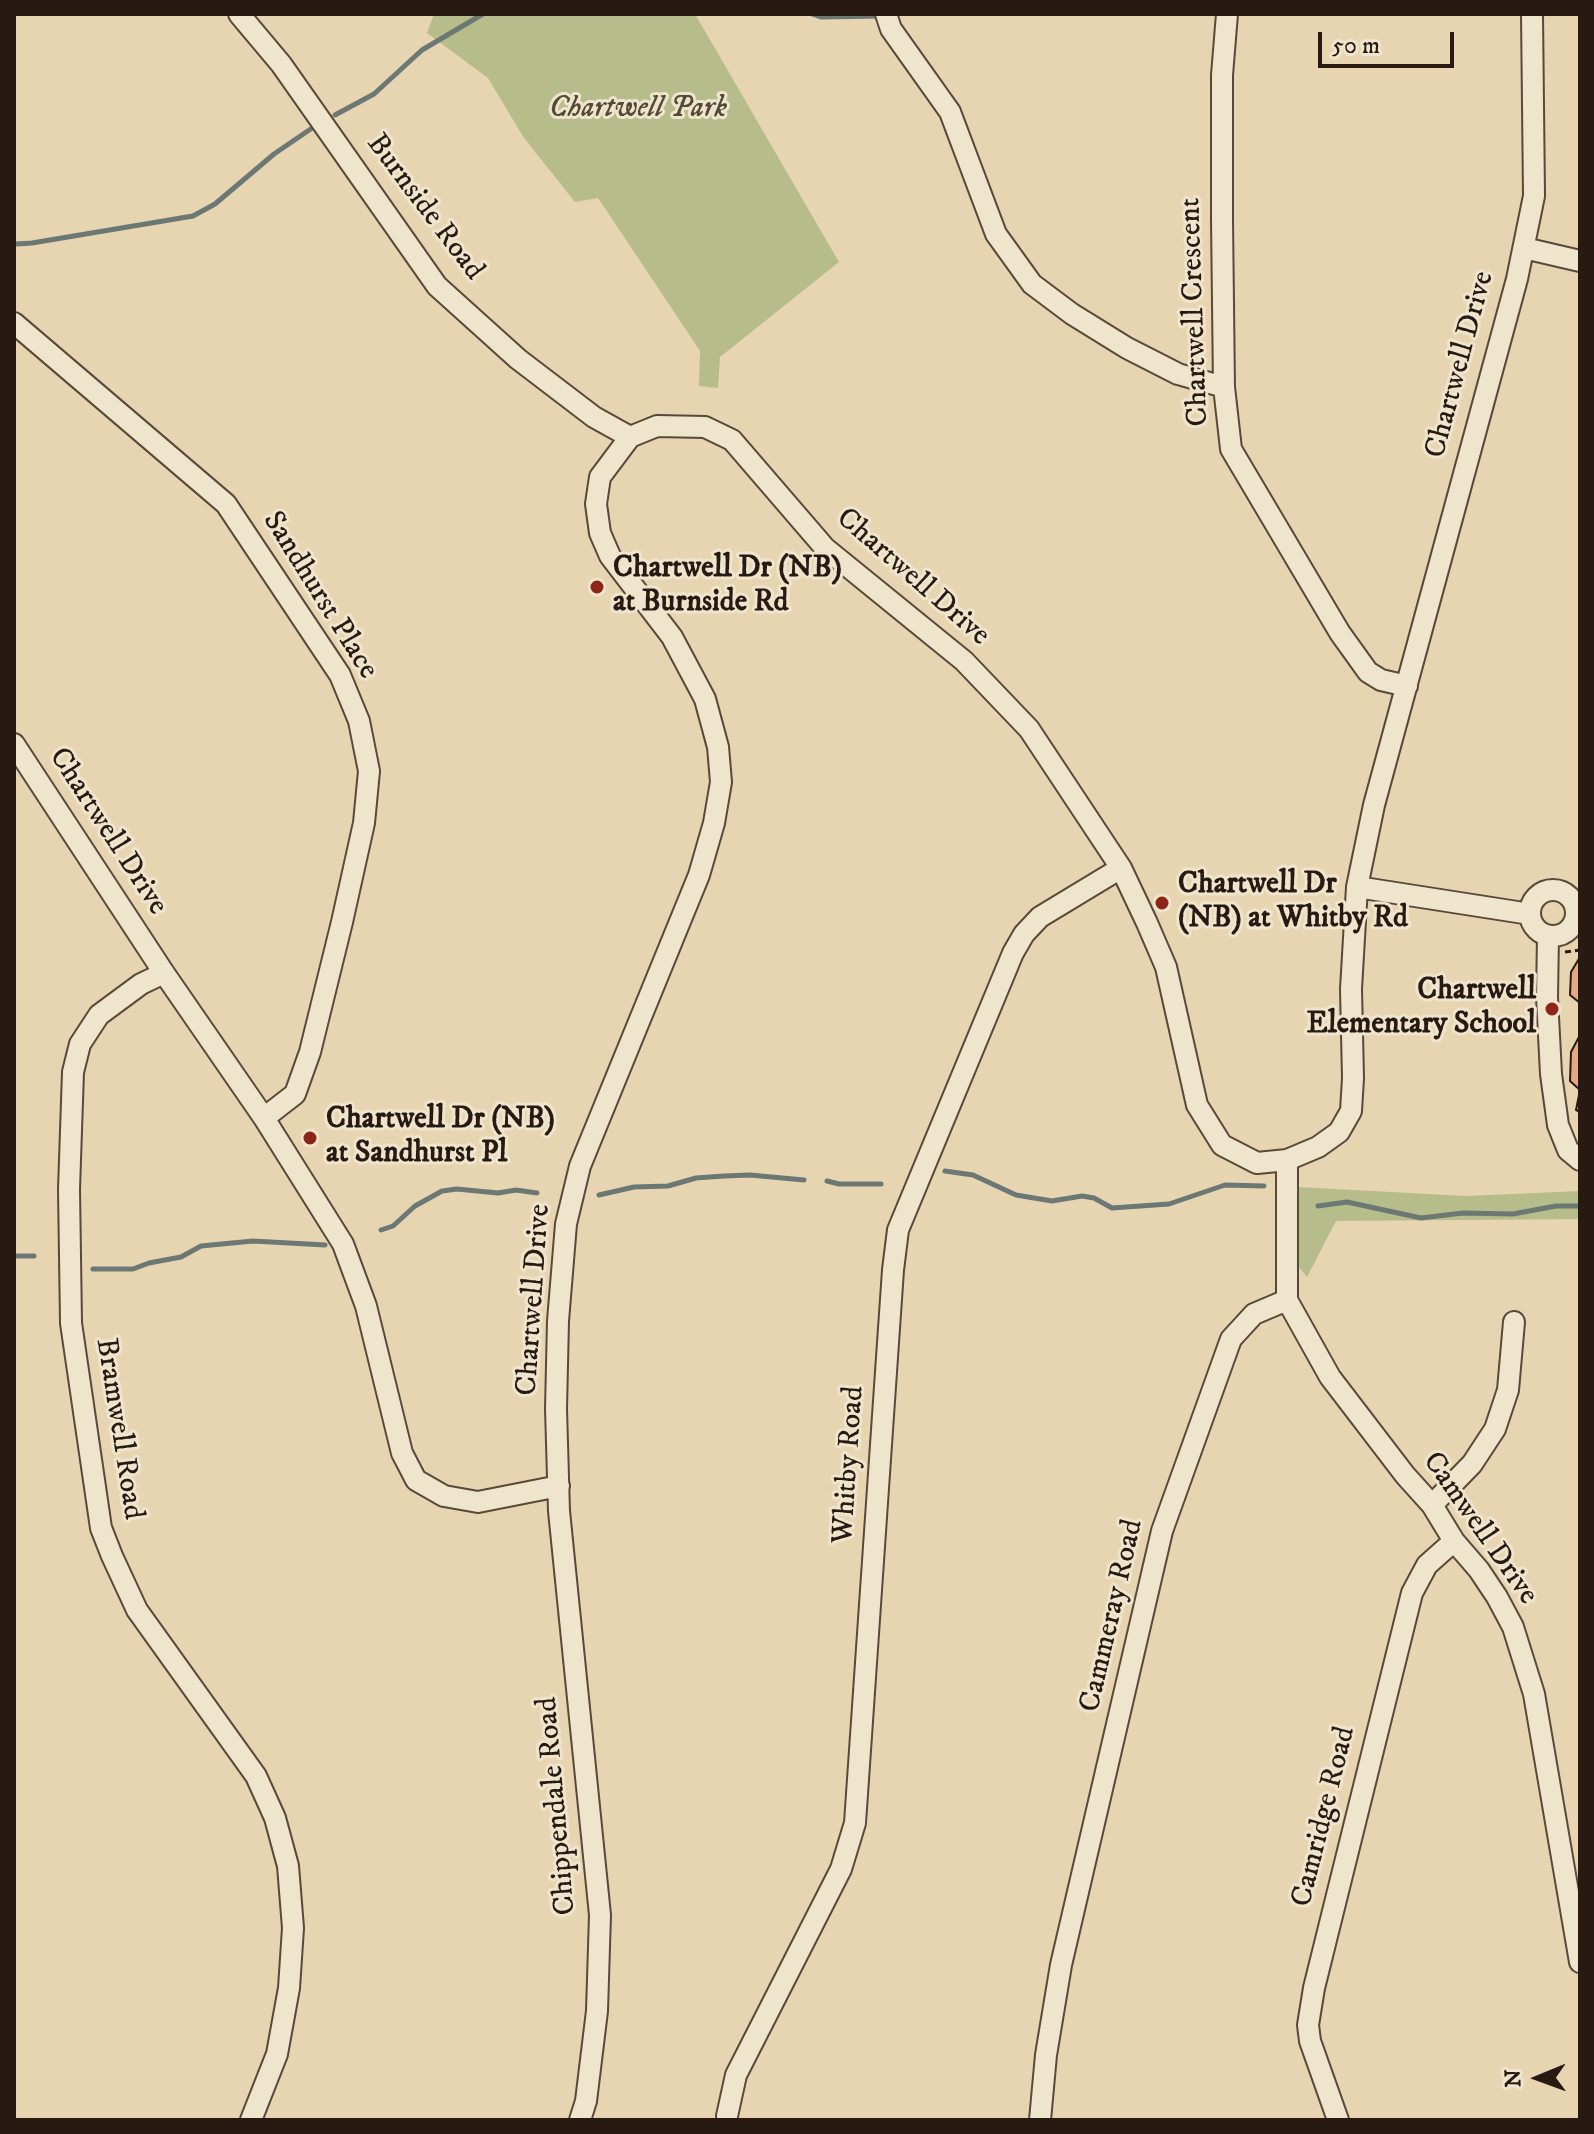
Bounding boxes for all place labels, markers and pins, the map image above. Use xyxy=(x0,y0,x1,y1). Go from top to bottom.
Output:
place label: Chartwell Dr (NB) at Burnside Rd xyxy=(613,552,842,622)
marker: Chartwell Dr (NB) at Burnside Rd xyxy=(588,578,606,596)
place label: Chartwell Dr (NB) at Whitby Rd xyxy=(1178,868,1408,938)
marker: Chartwell Dr (NB) at Whitby Rd xyxy=(1153,894,1171,912)
place label: Chartwell Elementary School xyxy=(1307,974,1536,1044)
marker: Chartwell Elementary School xyxy=(1543,1000,1561,1018)
place label: Chartwell Dr (NB) at Sandhurst Pl xyxy=(326,1103,555,1174)
marker: Chartwell Dr (NB) at Sandhurst Pl xyxy=(301,1129,319,1147)

